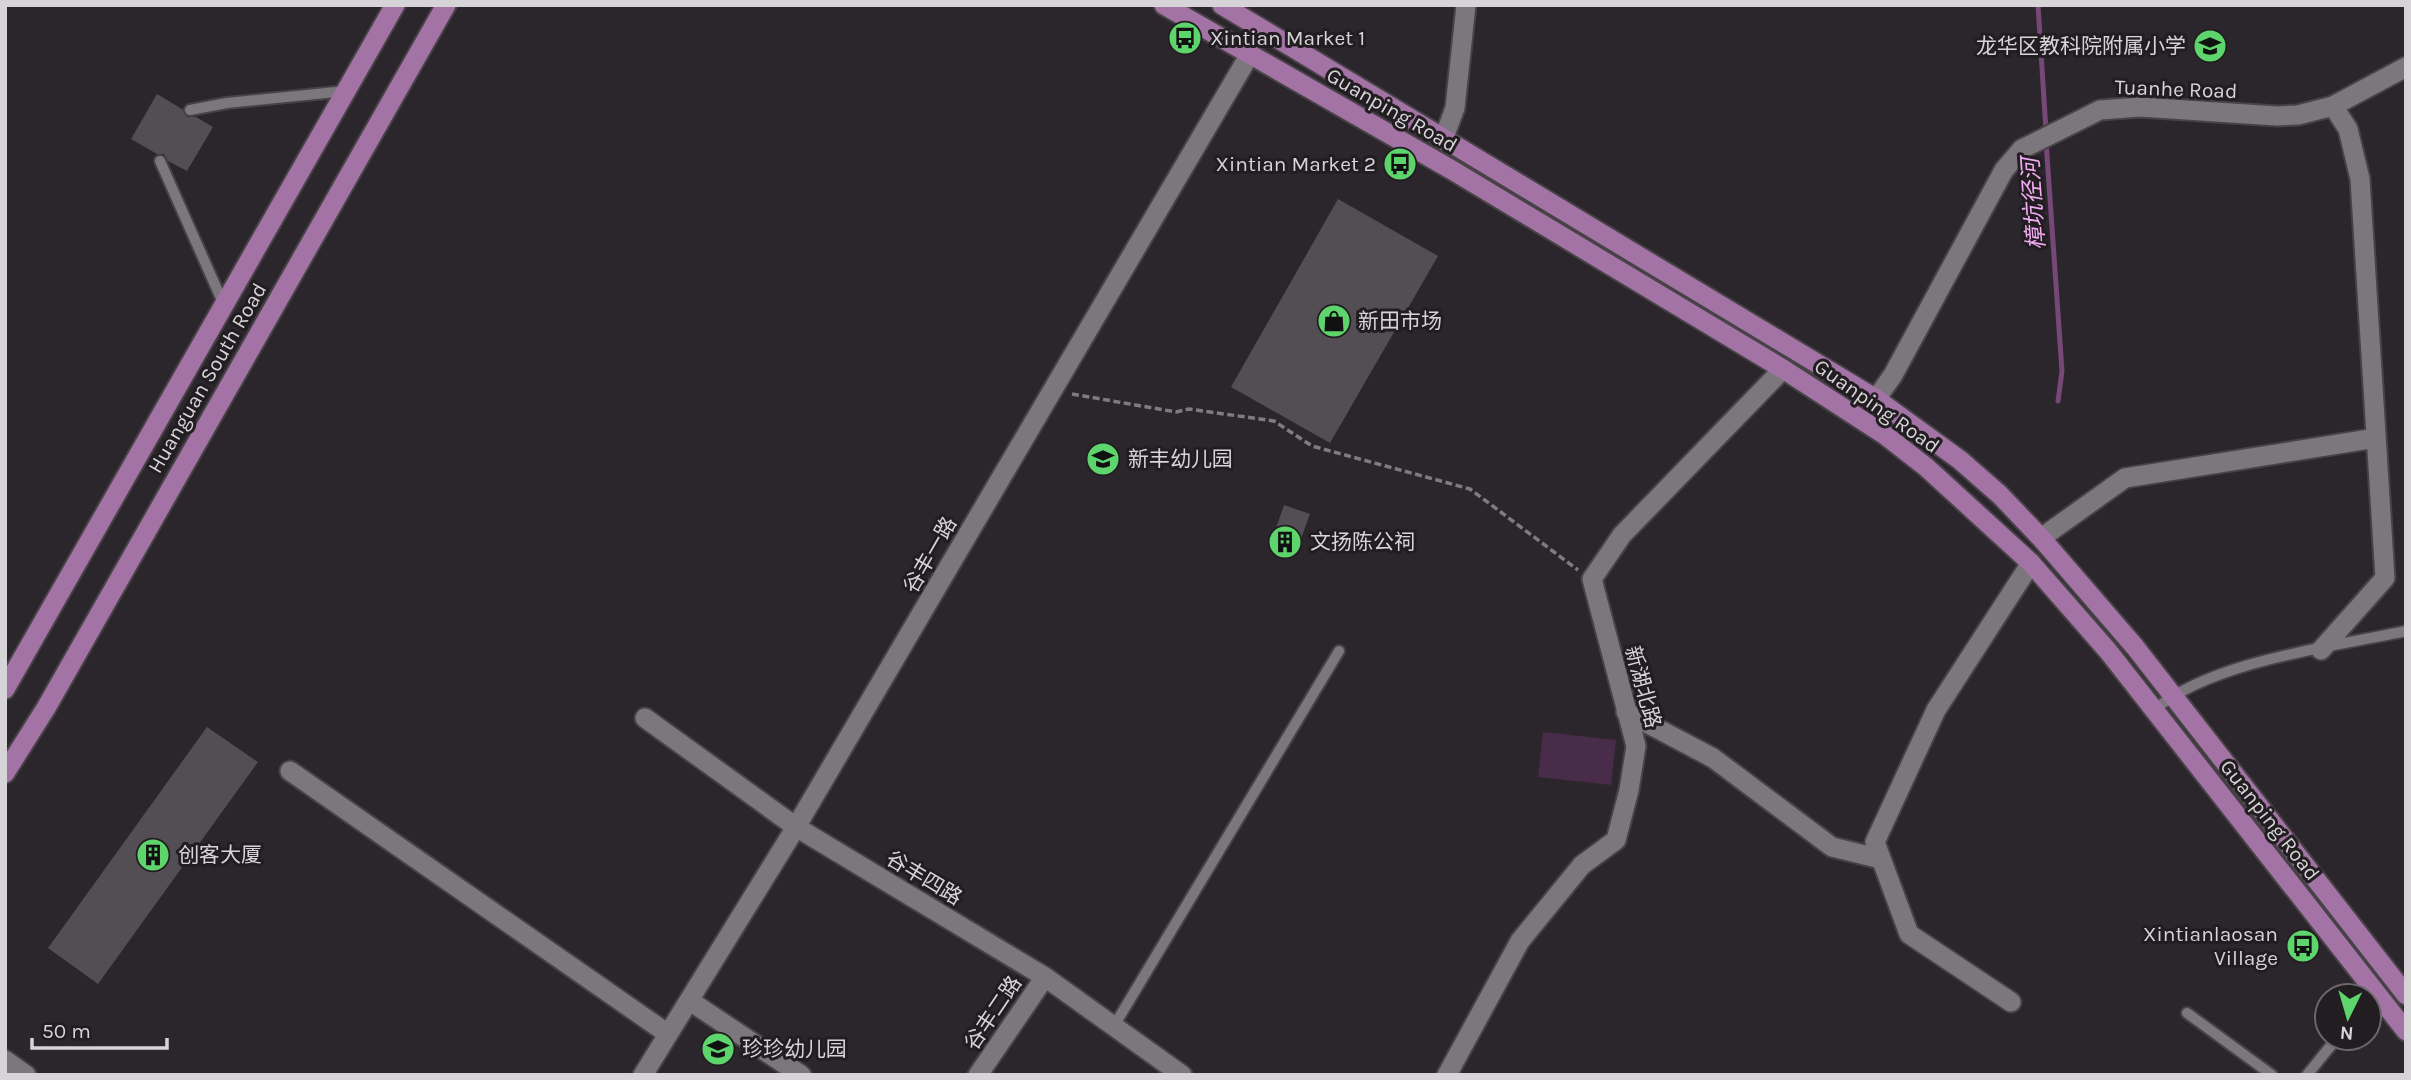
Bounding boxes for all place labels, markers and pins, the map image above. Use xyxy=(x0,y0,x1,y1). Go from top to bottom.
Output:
bus stop icon: Xintian Market 1 xyxy=(1166,19,1204,57)
place label: Xintian Market 1 xyxy=(1210,26,1365,50)
school or university icon: 龙华区教科院附属小学 xyxy=(2191,27,2229,65)
place label: 龙华区教科院附属小学 xyxy=(1976,34,2186,58)
bus stop icon: Xintian Market 2 xyxy=(1381,145,1419,183)
place label: Xintian Market 2 xyxy=(1216,152,1376,176)
shop icon: 新田市场 xyxy=(1315,302,1353,340)
place label: 新田市场 xyxy=(1358,309,1442,333)
school or university icon: 新丰幼儿园 xyxy=(1084,440,1122,478)
place label: 新丰幼儿园 xyxy=(1128,447,1233,471)
building icon: 文扬陈公祠 xyxy=(1266,523,1304,561)
place label: 文扬陈公祠 xyxy=(1310,530,1415,554)
building icon: 创客大厦 xyxy=(134,836,172,874)
place label: 创客大厦 xyxy=(178,843,262,867)
place label: Xintianlaosan Village xyxy=(2143,922,2278,970)
bus stop icon: Xintianlaosan Village xyxy=(2284,927,2322,965)
school or university icon: 珍珍幼儿园 xyxy=(699,1030,737,1068)
place label: 珍珍幼儿园 xyxy=(742,1037,847,1061)

